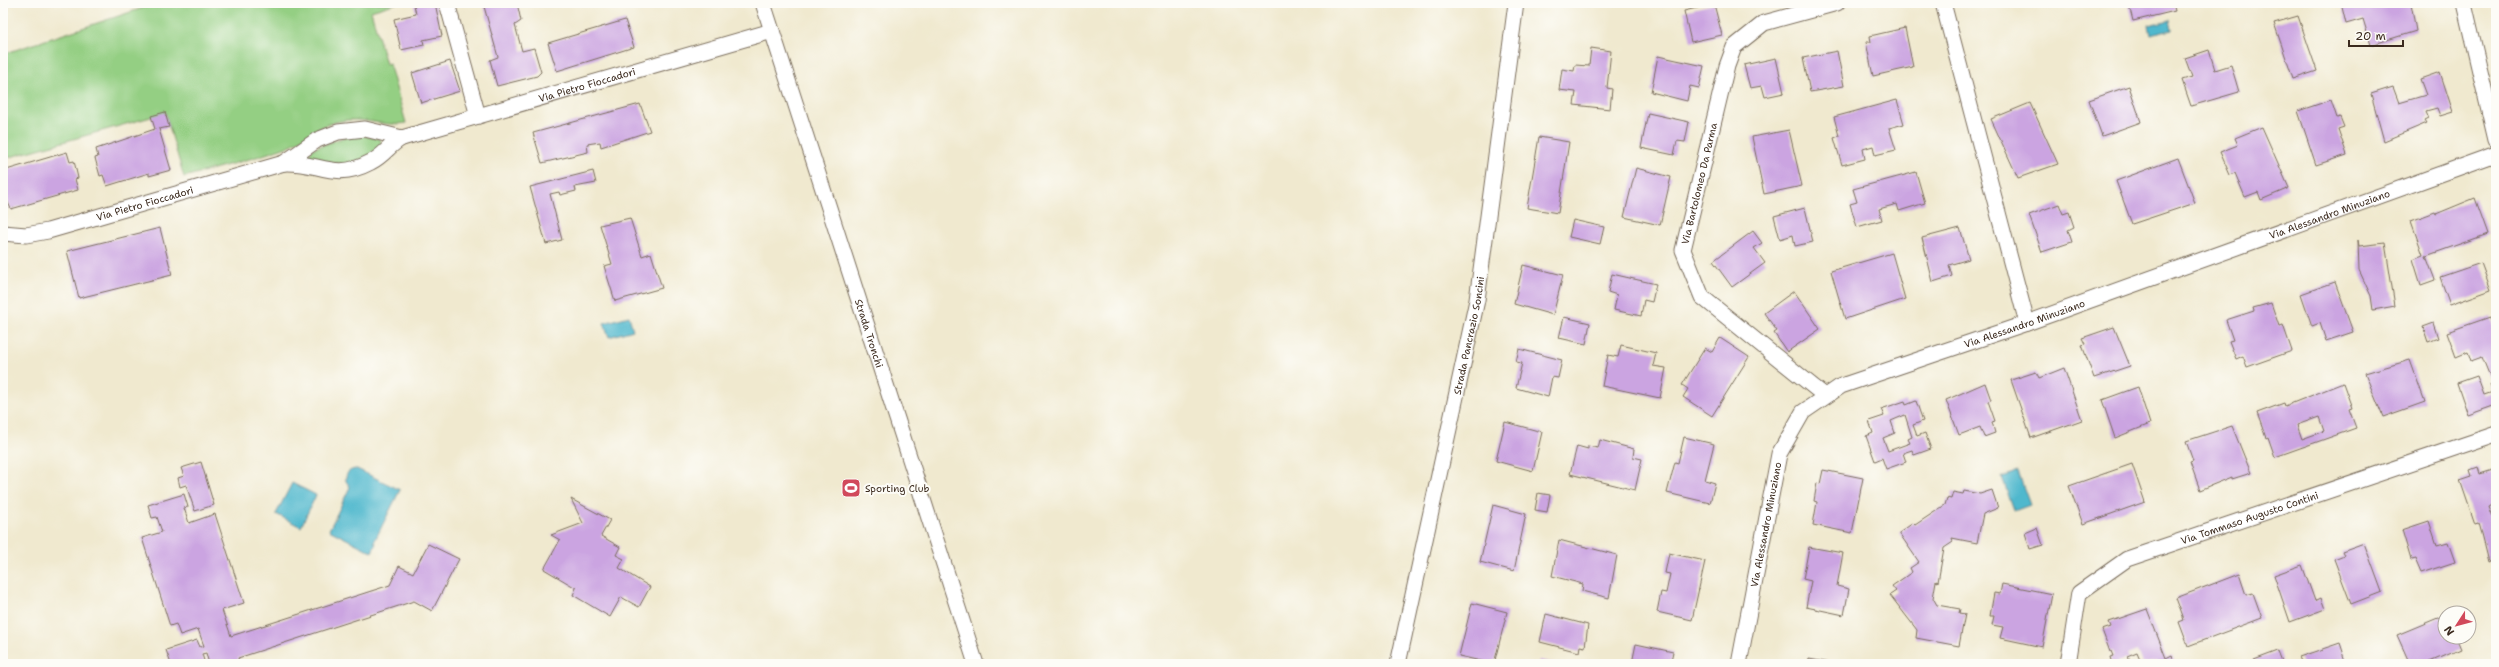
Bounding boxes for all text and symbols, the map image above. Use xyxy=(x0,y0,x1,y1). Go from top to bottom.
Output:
scale bar xyxy=(2349,22,2403,48)
text: 20 m xyxy=(2355,28,2386,44)
street label: Via Pietro Fioccadori xyxy=(537,64,637,105)
street label: Via Bartolomeo Da Parma xyxy=(1678,121,1720,246)
street label: Via Pietro Fioccadori xyxy=(95,183,195,223)
street label: Via Alessandro Minuziano xyxy=(2267,186,2391,242)
street label: Strada Pancrazio Soncini xyxy=(1450,275,1487,396)
street label: Via Alessandro Minuziano xyxy=(1962,296,2087,350)
street label: Strada Tronchi xyxy=(852,297,887,369)
street label: Via Alessandro Minuziano xyxy=(1747,461,1784,588)
sports icon: Sporting Club xyxy=(840,477,862,499)
place label: Sporting Club xyxy=(865,482,929,495)
street label: Via Tommaso Augusto Contini xyxy=(2179,488,2320,547)
north arrow xyxy=(2437,605,2477,645)
text: N xyxy=(2441,622,2458,639)

